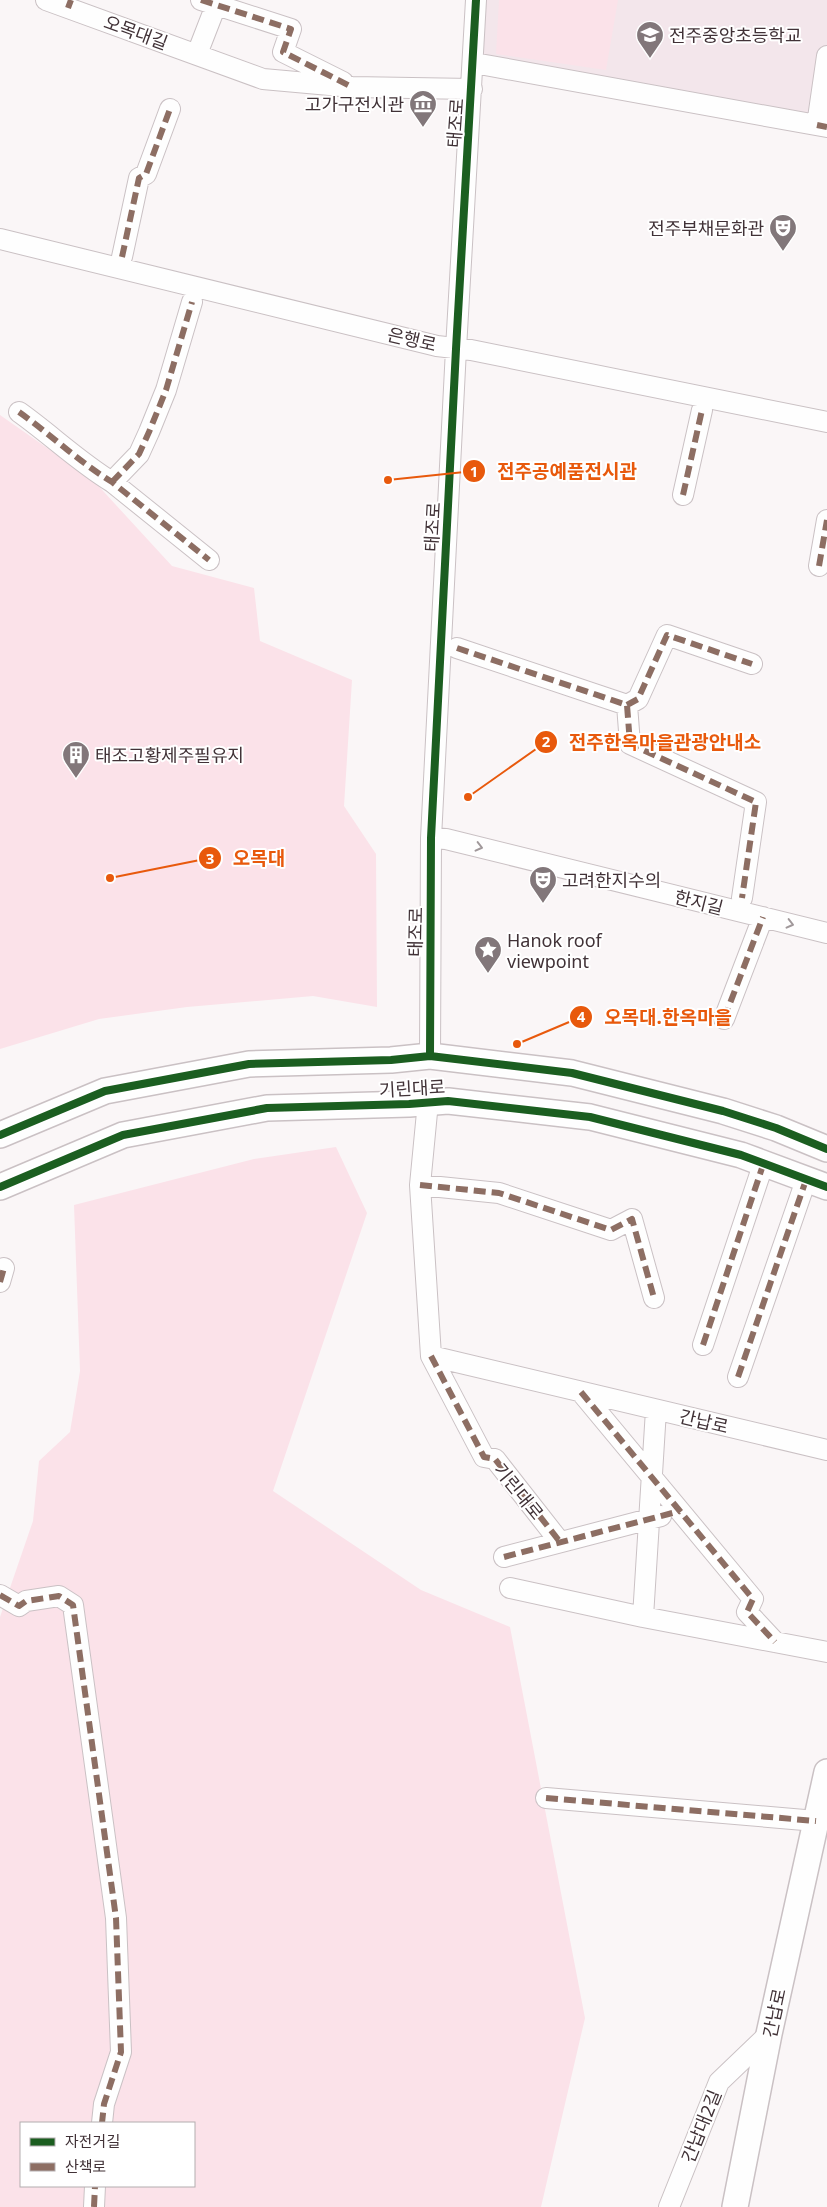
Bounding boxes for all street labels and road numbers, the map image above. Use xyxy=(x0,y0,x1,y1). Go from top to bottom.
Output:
street label: 오목대길 xyxy=(101,9,171,55)
street label: 태조로 xyxy=(441,97,469,149)
street label: 은행로 xyxy=(385,322,439,356)
street label: 태조로 xyxy=(419,502,445,552)
street label: 한지길 xyxy=(672,884,726,920)
street label: 태조로 xyxy=(403,907,427,957)
street label: 기린대로 xyxy=(378,1074,446,1102)
street label: 간납로 xyxy=(677,1404,731,1438)
street label: 기린대로 xyxy=(489,1458,549,1524)
street label: 간납로 xyxy=(757,1986,791,2040)
street label: 간납대2길 xyxy=(676,2086,726,2166)

